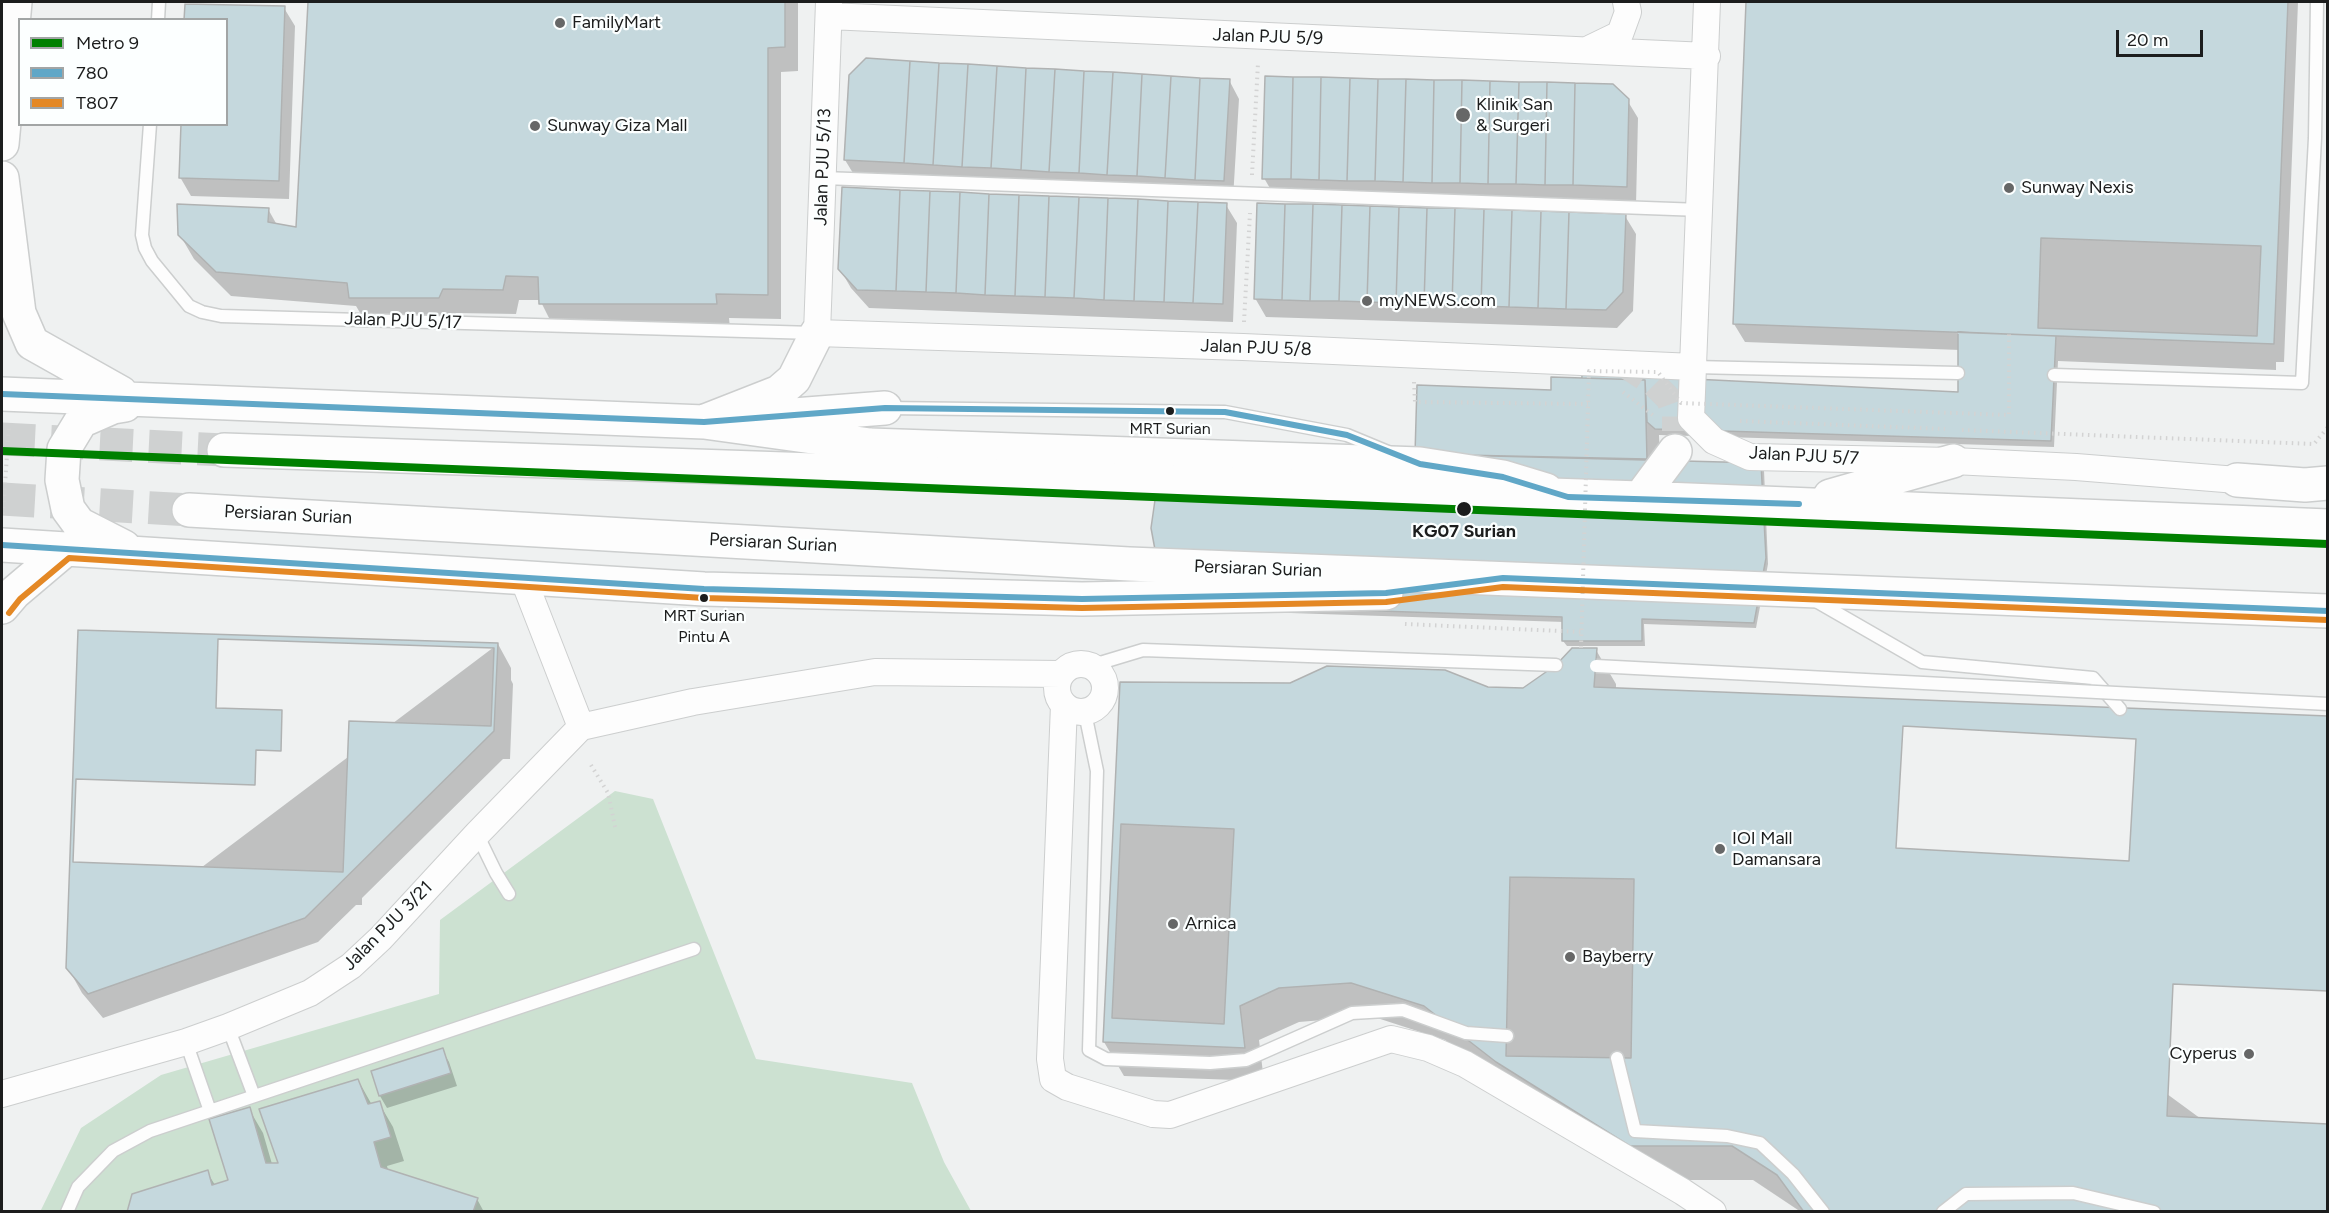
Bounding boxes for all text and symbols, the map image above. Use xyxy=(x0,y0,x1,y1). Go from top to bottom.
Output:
place label: FamilyMart xyxy=(572,12,661,34)
marker: FamilyMart xyxy=(553,16,567,30)
legend xyxy=(18,18,228,126)
scale bar xyxy=(2119,18,2206,56)
street label: Jalan PJU 5/9 xyxy=(1212,24,1324,50)
text: 20 m xyxy=(2127,29,2168,51)
text: Metro 9 xyxy=(76,32,139,54)
text: 780 xyxy=(76,62,108,84)
text: T807 xyxy=(76,92,118,114)
place label: Klinik San & Surgeri xyxy=(1476,94,1553,136)
marker: Klinik San & Surgeri xyxy=(1454,106,1472,124)
street label: Jalan PJU 5/13 xyxy=(810,108,836,226)
place label: Sunway Giza Mall xyxy=(547,115,688,137)
marker: Sunway Giza Mall xyxy=(528,119,542,133)
place label: Sunway Nexis xyxy=(2021,177,2134,199)
marker: Sunway Nexis xyxy=(2002,181,2016,195)
place label: myNEWS.com xyxy=(1379,290,1496,312)
marker: myNEWS.com xyxy=(1360,294,1374,308)
street label: Jalan PJU 5/17 xyxy=(344,308,462,334)
street label: Jalan PJU 5/8 xyxy=(1200,335,1312,361)
marker: MRT Surian xyxy=(1164,405,1176,417)
place label: MRT Surian xyxy=(1129,419,1211,439)
street label: Jalan PJU 5/7 xyxy=(1749,442,1859,470)
marker: KG07 Surian xyxy=(1455,500,1473,518)
street label: Persiaran Surian xyxy=(223,501,353,529)
place label: KG07 Surian xyxy=(1412,521,1516,543)
street label: Persiaran Surian xyxy=(708,529,838,557)
street label: Persiaran Surian xyxy=(1194,556,1322,582)
marker: MRT Surian Pintu A xyxy=(698,592,710,604)
place label: MRT Surian Pintu A xyxy=(663,606,745,644)
place label: IOI Mall Damansara xyxy=(1732,828,1821,870)
marker: IOI Mall Damansara xyxy=(1713,842,1727,856)
street label: Jalan PJU 3/21 xyxy=(339,877,437,975)
place label: Arnica xyxy=(1185,913,1236,935)
marker: Arnica xyxy=(1166,917,1180,931)
place label: Bayberry xyxy=(1582,946,1654,968)
marker: Bayberry xyxy=(1563,950,1577,964)
place label: Cyperus xyxy=(2170,1043,2237,1065)
marker: Cyperus xyxy=(2242,1047,2256,1061)

